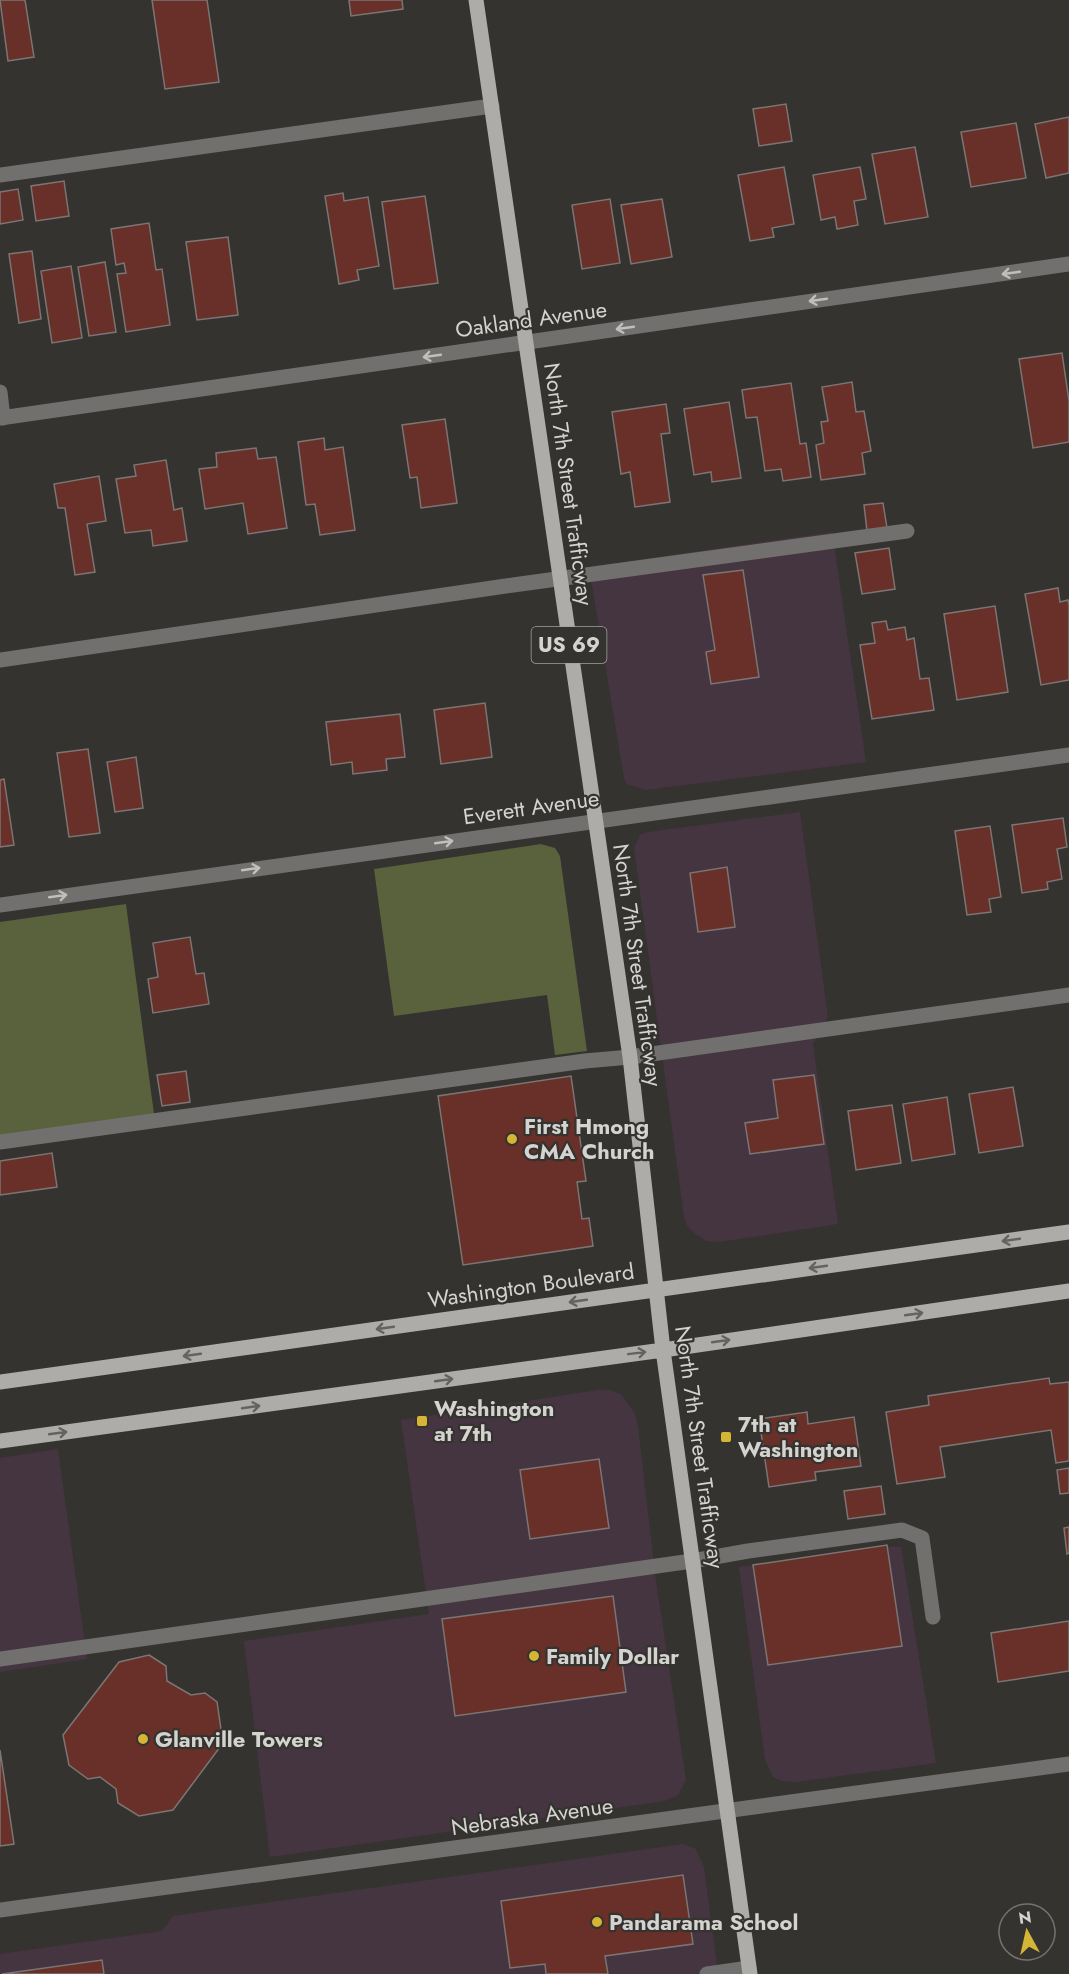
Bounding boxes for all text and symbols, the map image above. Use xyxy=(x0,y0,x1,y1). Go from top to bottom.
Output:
one-way arrow xyxy=(1002,267,1021,278)
street label: Oakland Avenue xyxy=(453,293,609,345)
one-way arrow xyxy=(809,295,828,306)
one-way arrow xyxy=(616,322,635,333)
one-way arrow xyxy=(423,350,442,361)
street label: North 7th Street Trafficway xyxy=(536,361,602,608)
road number: US 69 xyxy=(532,627,606,663)
street label: Everett Avenue xyxy=(461,782,601,832)
one-way arrow xyxy=(434,837,454,848)
street label: North 7th Street Trafficway xyxy=(605,842,671,1089)
one-way arrow xyxy=(241,864,260,875)
one-way arrow xyxy=(48,891,67,902)
place label: First Hmong CMA Church xyxy=(524,1110,654,1167)
marker: First Hmong CMA Church xyxy=(505,1132,519,1146)
one-way arrow xyxy=(1002,1234,1021,1245)
street label: Washington Boulevard xyxy=(426,1255,636,1315)
one-way arrow xyxy=(809,1262,828,1273)
one-way arrow xyxy=(569,1296,589,1307)
one-way arrow xyxy=(903,1308,923,1319)
one-way arrow xyxy=(376,1323,396,1334)
street label: North 7th Street Trafficway xyxy=(667,1324,733,1571)
one-way arrow xyxy=(710,1336,730,1347)
one-way arrow xyxy=(627,1348,647,1359)
one-way arrow xyxy=(183,1350,203,1361)
one-way arrow xyxy=(434,1374,454,1385)
place label: Washington at 7th xyxy=(434,1392,554,1449)
one-way arrow xyxy=(241,1401,261,1412)
place label: 7th at Washington xyxy=(738,1408,858,1465)
marker: Washington at 7th xyxy=(415,1414,429,1428)
one-way arrow xyxy=(48,1428,67,1439)
marker: 7th at Washington xyxy=(719,1430,733,1444)
place label: Family Dollar xyxy=(546,1640,679,1672)
marker: Family Dollar xyxy=(527,1649,541,1663)
place label: Glanville Towers xyxy=(155,1723,323,1755)
marker: Glanville Towers xyxy=(136,1732,150,1746)
street label: Nebraska Avenue xyxy=(449,1789,615,1843)
north arrow xyxy=(997,1902,1057,1962)
text: N xyxy=(1017,1905,1033,1930)
place label: Pandarama School xyxy=(609,1906,798,1938)
marker: Pandarama School xyxy=(590,1915,604,1929)

